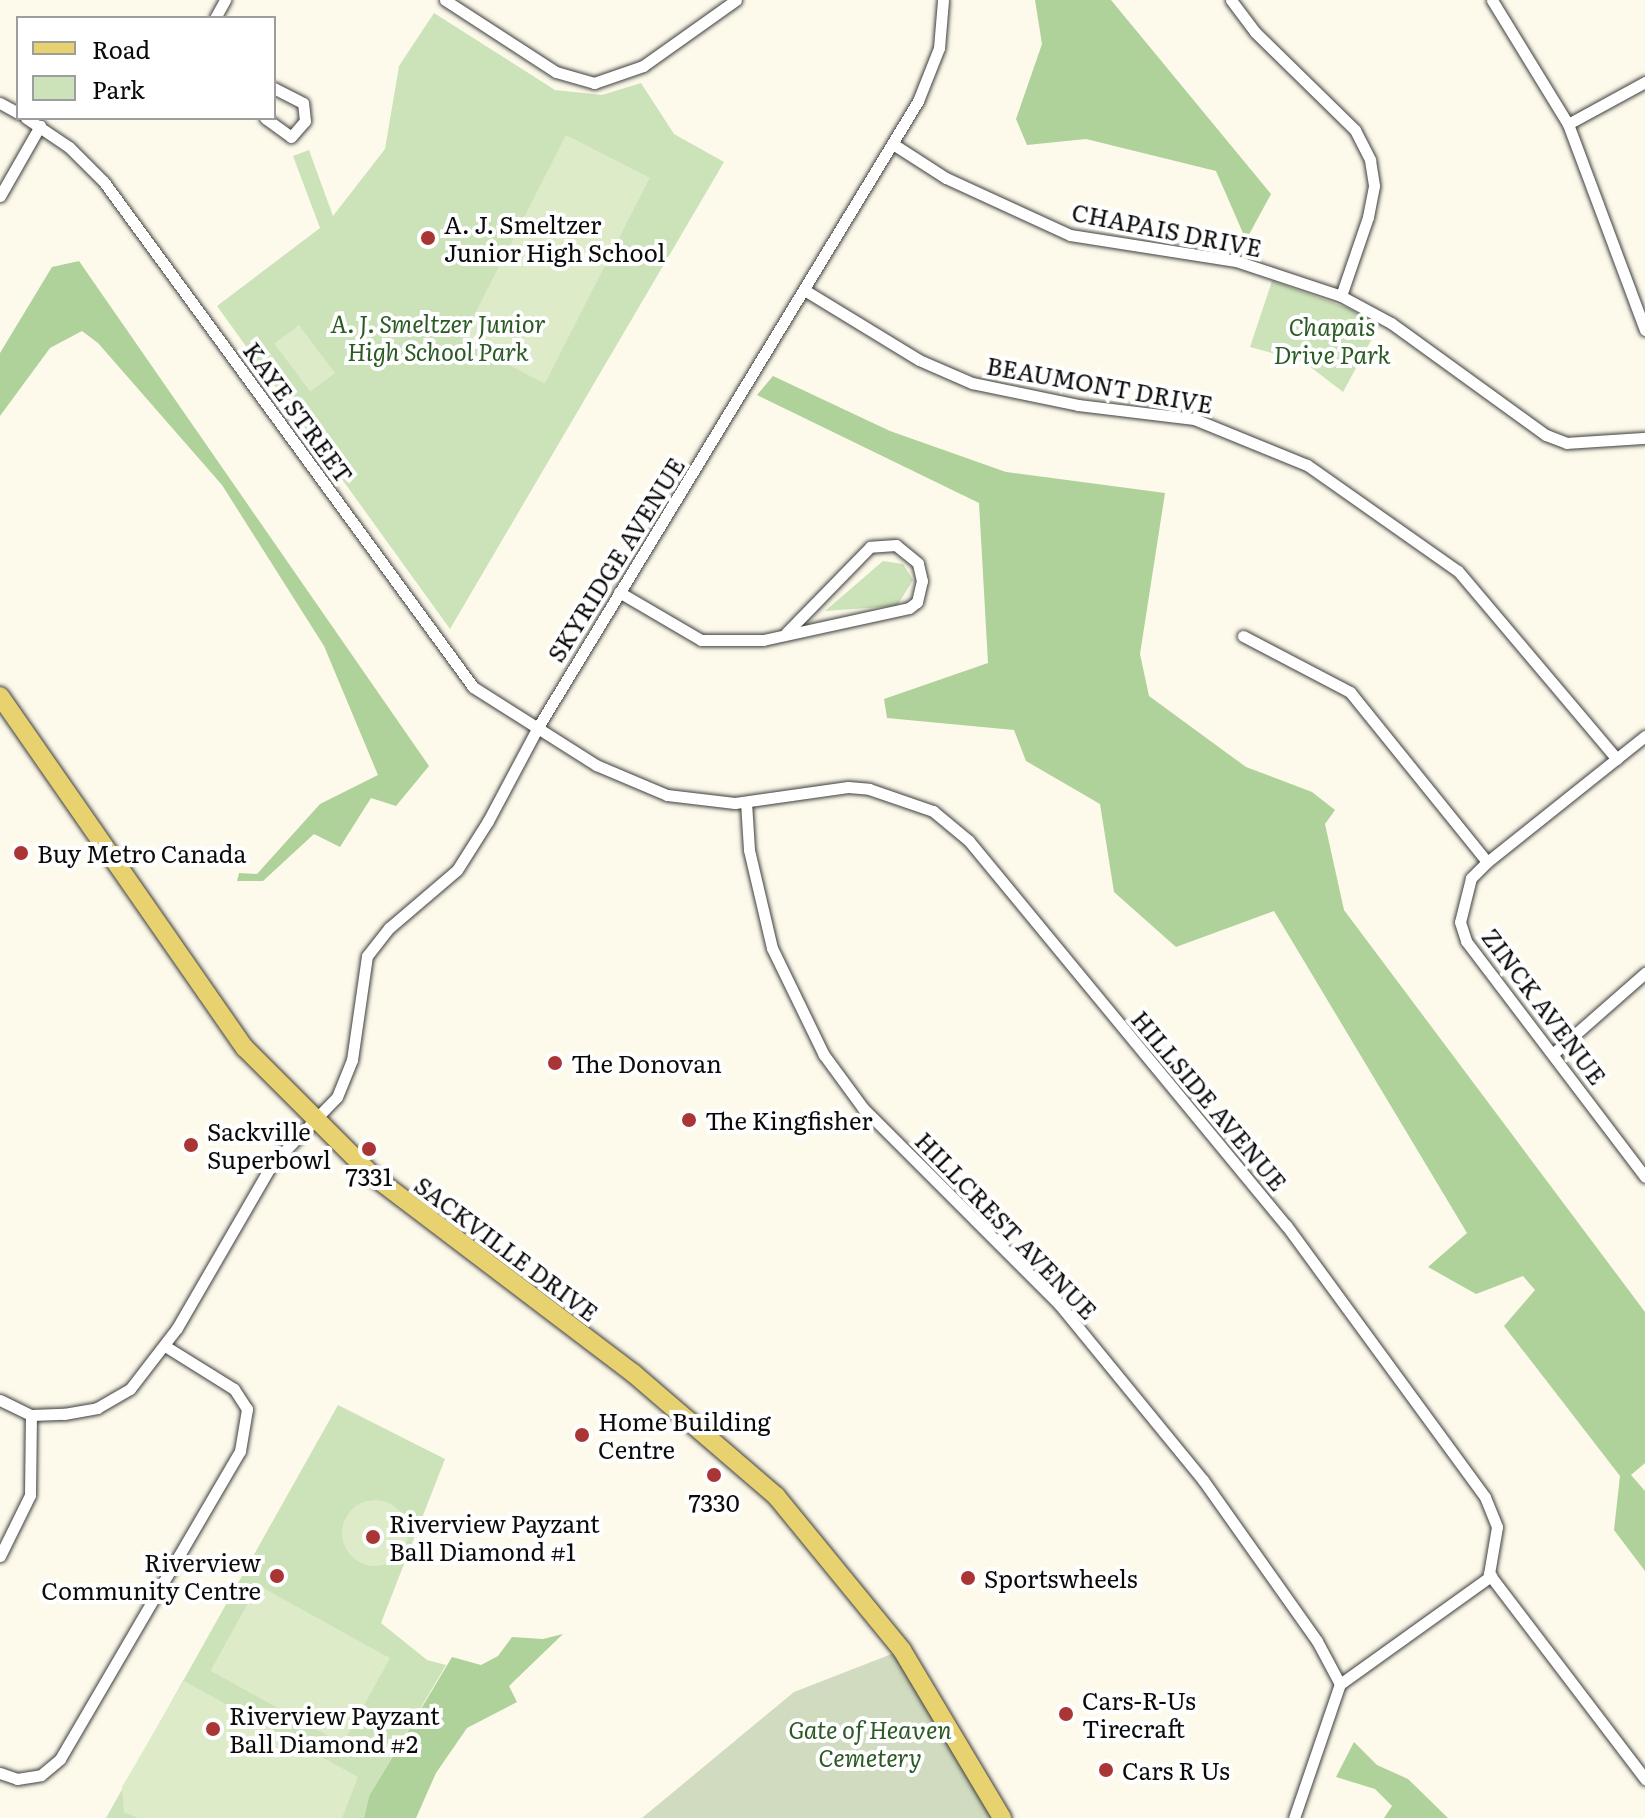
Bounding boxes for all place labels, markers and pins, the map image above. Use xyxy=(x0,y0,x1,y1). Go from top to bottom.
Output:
place label: A. J. Smeltzer Junior High School xyxy=(444,210,665,266)
marker: A. J. Smeltzer Junior High School xyxy=(419,229,437,247)
place label: Buy Metro Canada xyxy=(37,839,246,867)
marker: Buy Metro Canada xyxy=(12,844,30,862)
place label: The Donovan xyxy=(571,1049,722,1077)
marker: The Donovan xyxy=(546,1054,564,1072)
place label: The Kingfisher xyxy=(705,1106,873,1134)
marker: The Kingfisher xyxy=(680,1111,698,1129)
place label: Sackville Superbowl xyxy=(207,1117,331,1173)
marker: Sackville Superbowl xyxy=(182,1136,200,1154)
marker: 7331 xyxy=(360,1140,378,1158)
place label: 7331 xyxy=(346,1162,392,1190)
place label: Home Building Centre xyxy=(598,1407,771,1463)
marker: Home Building Centre xyxy=(573,1426,591,1444)
marker: 7330 xyxy=(705,1466,723,1484)
place label: 7330 xyxy=(688,1488,740,1516)
place label: Riverview Payzant Ball Diamond #1 xyxy=(389,1509,600,1565)
marker: Riverview Payzant Ball Diamond #1 xyxy=(364,1528,382,1546)
place label: Riverview Community Centre xyxy=(41,1548,261,1604)
place label: Sportswheels xyxy=(984,1564,1138,1592)
marker: Riverview Community Centre xyxy=(268,1567,286,1585)
marker: Sportswheels xyxy=(959,1569,977,1587)
place label: Cars-R-Us Tirecraft xyxy=(1082,1686,1196,1742)
place label: Riverview Payzant Ball Diamond #2 xyxy=(229,1701,440,1757)
marker: Cars-R-Us Tirecraft xyxy=(1057,1705,1075,1723)
marker: Riverview Payzant Ball Diamond #2 xyxy=(204,1720,222,1738)
place label: Cars R Us xyxy=(1122,1756,1230,1784)
marker: Cars R Us xyxy=(1097,1761,1115,1779)

